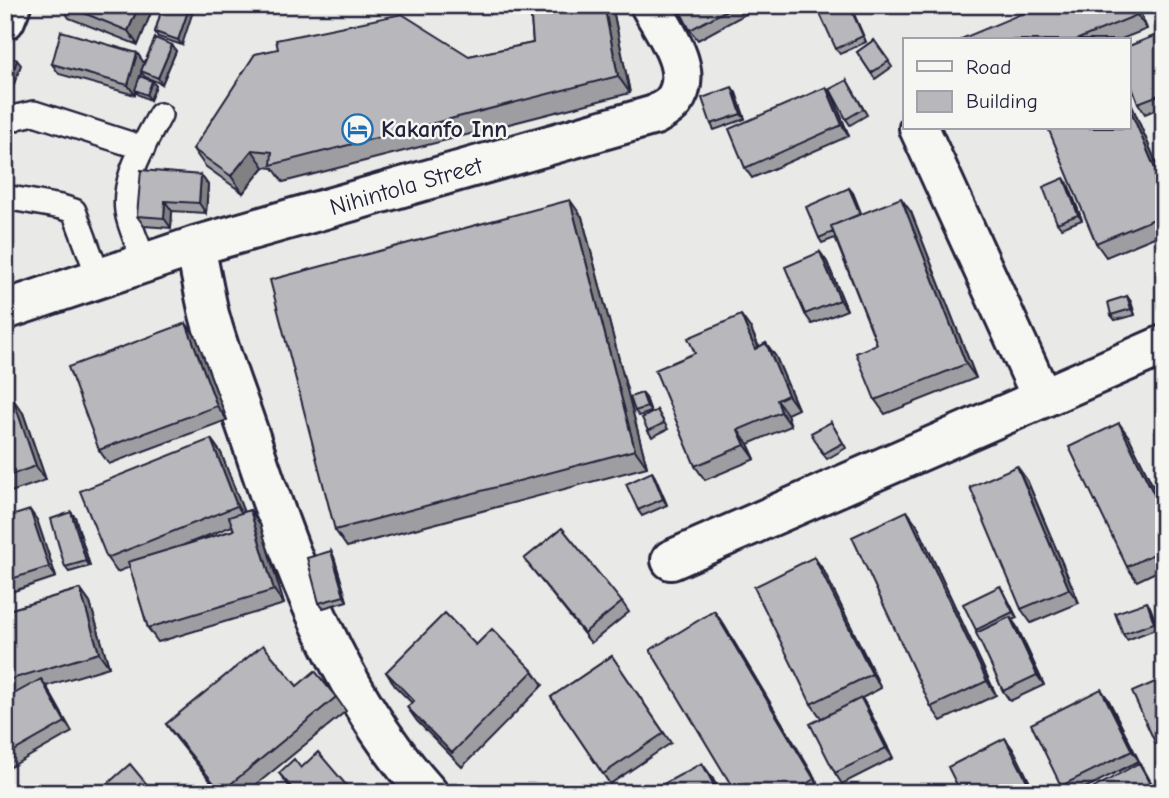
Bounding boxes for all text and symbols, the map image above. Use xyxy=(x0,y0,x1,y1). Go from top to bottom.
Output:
legend xyxy=(903,38,1130,130)
text: Road xyxy=(966,55,1011,79)
text: Building xyxy=(966,89,1038,113)
hotel icon: Kakanfo Inn xyxy=(341,112,375,146)
place label: Kakanfo Inn xyxy=(381,115,507,143)
street label: Nihintola Street xyxy=(326,151,487,221)

